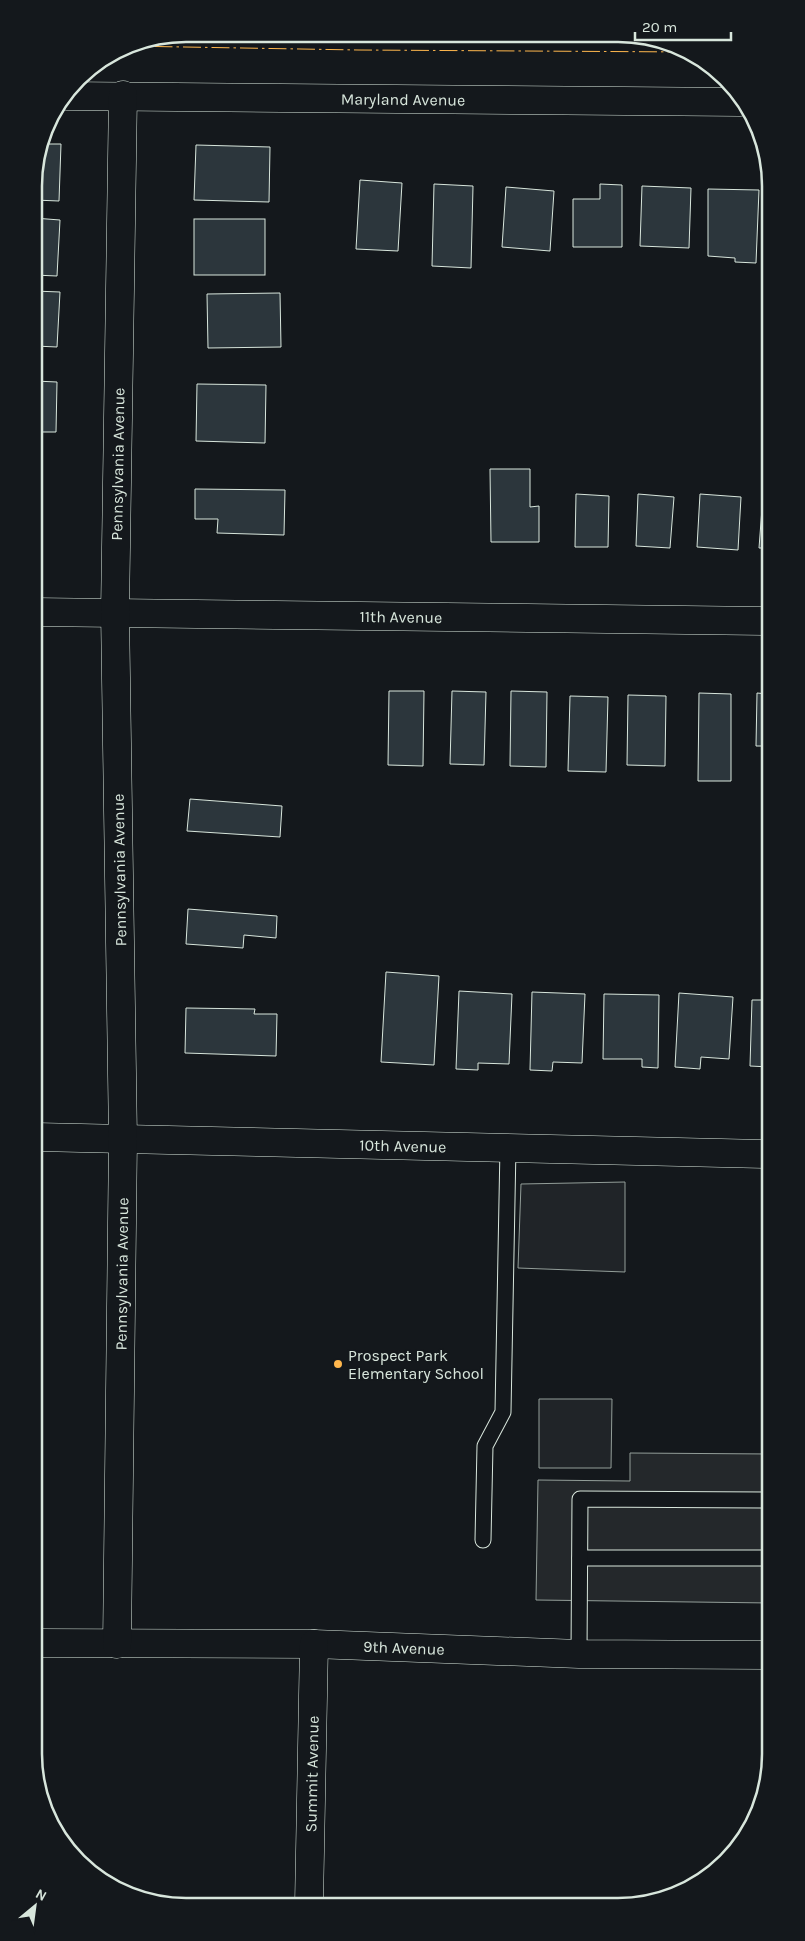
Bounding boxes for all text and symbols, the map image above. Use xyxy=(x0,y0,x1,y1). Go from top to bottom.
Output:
scale bar xyxy=(635,10,731,42)
text: 20 m xyxy=(642,18,677,36)
street label: Maryland Avenue xyxy=(341,89,465,110)
street label: Pennsylvania Avenue xyxy=(107,387,128,541)
street label: 11th Avenue xyxy=(359,607,442,627)
street label: Pennsylvania Avenue xyxy=(109,793,130,947)
street label: 10th Avenue xyxy=(359,1135,447,1157)
street label: Pennsylvania Avenue xyxy=(111,1197,132,1351)
place label: Prospect Park Elementary School xyxy=(348,1346,484,1383)
marker: Prospect Park Elementary School xyxy=(332,1358,344,1370)
street label: 9th Avenue xyxy=(363,1637,445,1659)
street label: Summit Avenue xyxy=(301,1716,323,1833)
north arrow xyxy=(10,1881,60,1931)
text: N xyxy=(33,1885,50,1905)

